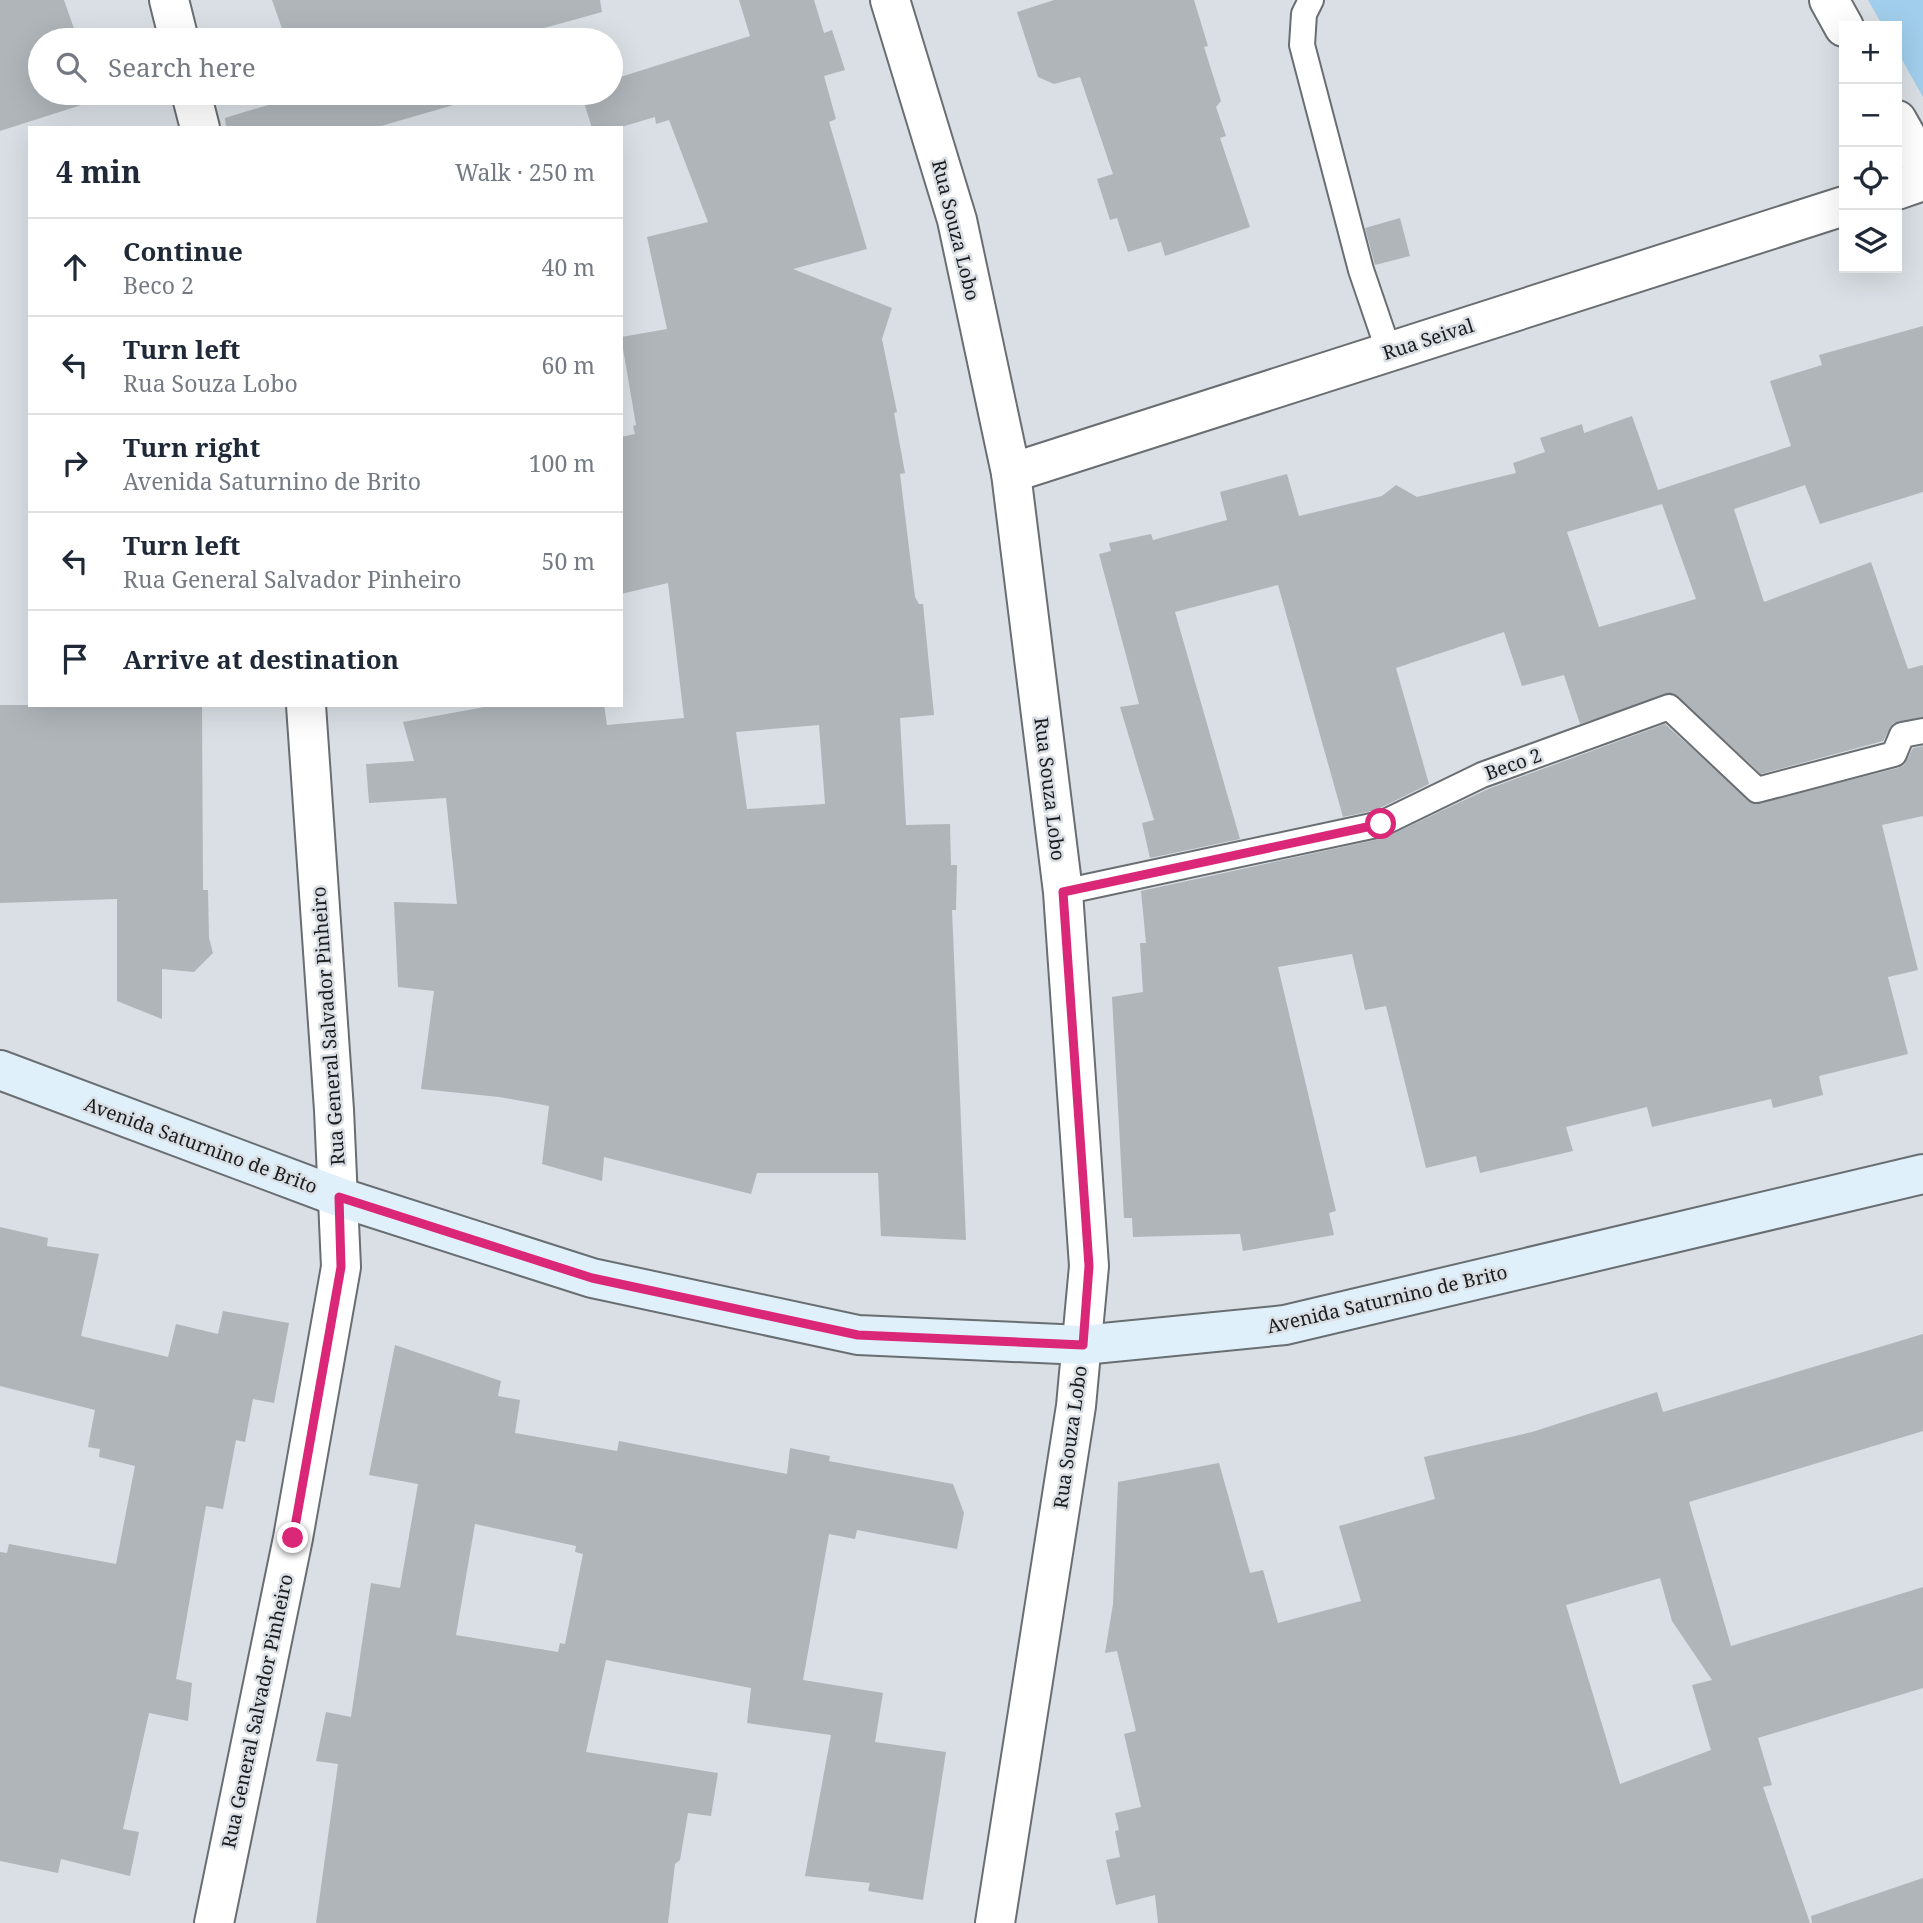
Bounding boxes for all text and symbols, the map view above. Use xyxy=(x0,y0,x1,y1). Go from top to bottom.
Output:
map controls xyxy=(1839,21,1902,273)
button: + xyxy=(1839,21,1902,84)
search box xyxy=(28,28,623,105)
icon: search xyxy=(52,48,90,86)
text: Search here xyxy=(108,49,256,85)
button: − xyxy=(1839,84,1902,147)
button: locate xyxy=(1839,147,1902,210)
text: 4 min xyxy=(56,151,141,192)
text: Walk · 250 m xyxy=(455,156,595,188)
street label: Rua Souza Lobo xyxy=(926,157,986,303)
button: layers xyxy=(1839,210,1902,273)
text: Continue xyxy=(123,233,243,269)
icon: ahead xyxy=(56,248,94,286)
text: 40 m xyxy=(542,251,595,283)
text: Beco 2 xyxy=(123,269,194,301)
street label: Rua Seival xyxy=(1379,312,1477,366)
text: Turn left xyxy=(123,331,240,367)
icon: left xyxy=(56,346,94,384)
text: 60 m xyxy=(542,349,595,381)
text: Rua Souza Lobo xyxy=(123,367,298,399)
text: Turn right xyxy=(123,429,260,465)
icon: right xyxy=(56,444,94,482)
text: 100 m xyxy=(529,447,595,479)
text: Avenida Saturnino de Brito xyxy=(123,465,421,497)
text: Turn left xyxy=(123,527,240,563)
icon: left xyxy=(56,542,94,580)
text: 50 m xyxy=(542,545,595,577)
text: Rua General Salvador Pinheiro xyxy=(123,563,461,595)
icon: arrive xyxy=(56,640,94,678)
text: Arrive at destination xyxy=(123,641,399,677)
street label: Rua Souza Lobo xyxy=(1028,716,1072,862)
street label: Beco 2 xyxy=(1481,742,1545,786)
route start xyxy=(1365,808,1396,839)
street label: Rua General Salvador Pinheiro xyxy=(305,886,351,1166)
street label: Avenida Saturnino de Brito xyxy=(81,1091,321,1199)
street label: Avenida Saturnino de Brito xyxy=(1264,1259,1510,1339)
street label: Rua Souza Lobo xyxy=(1047,1364,1093,1510)
route end xyxy=(277,1522,308,1553)
street label: Rua General Salvador Pinheiro xyxy=(215,1572,299,1850)

